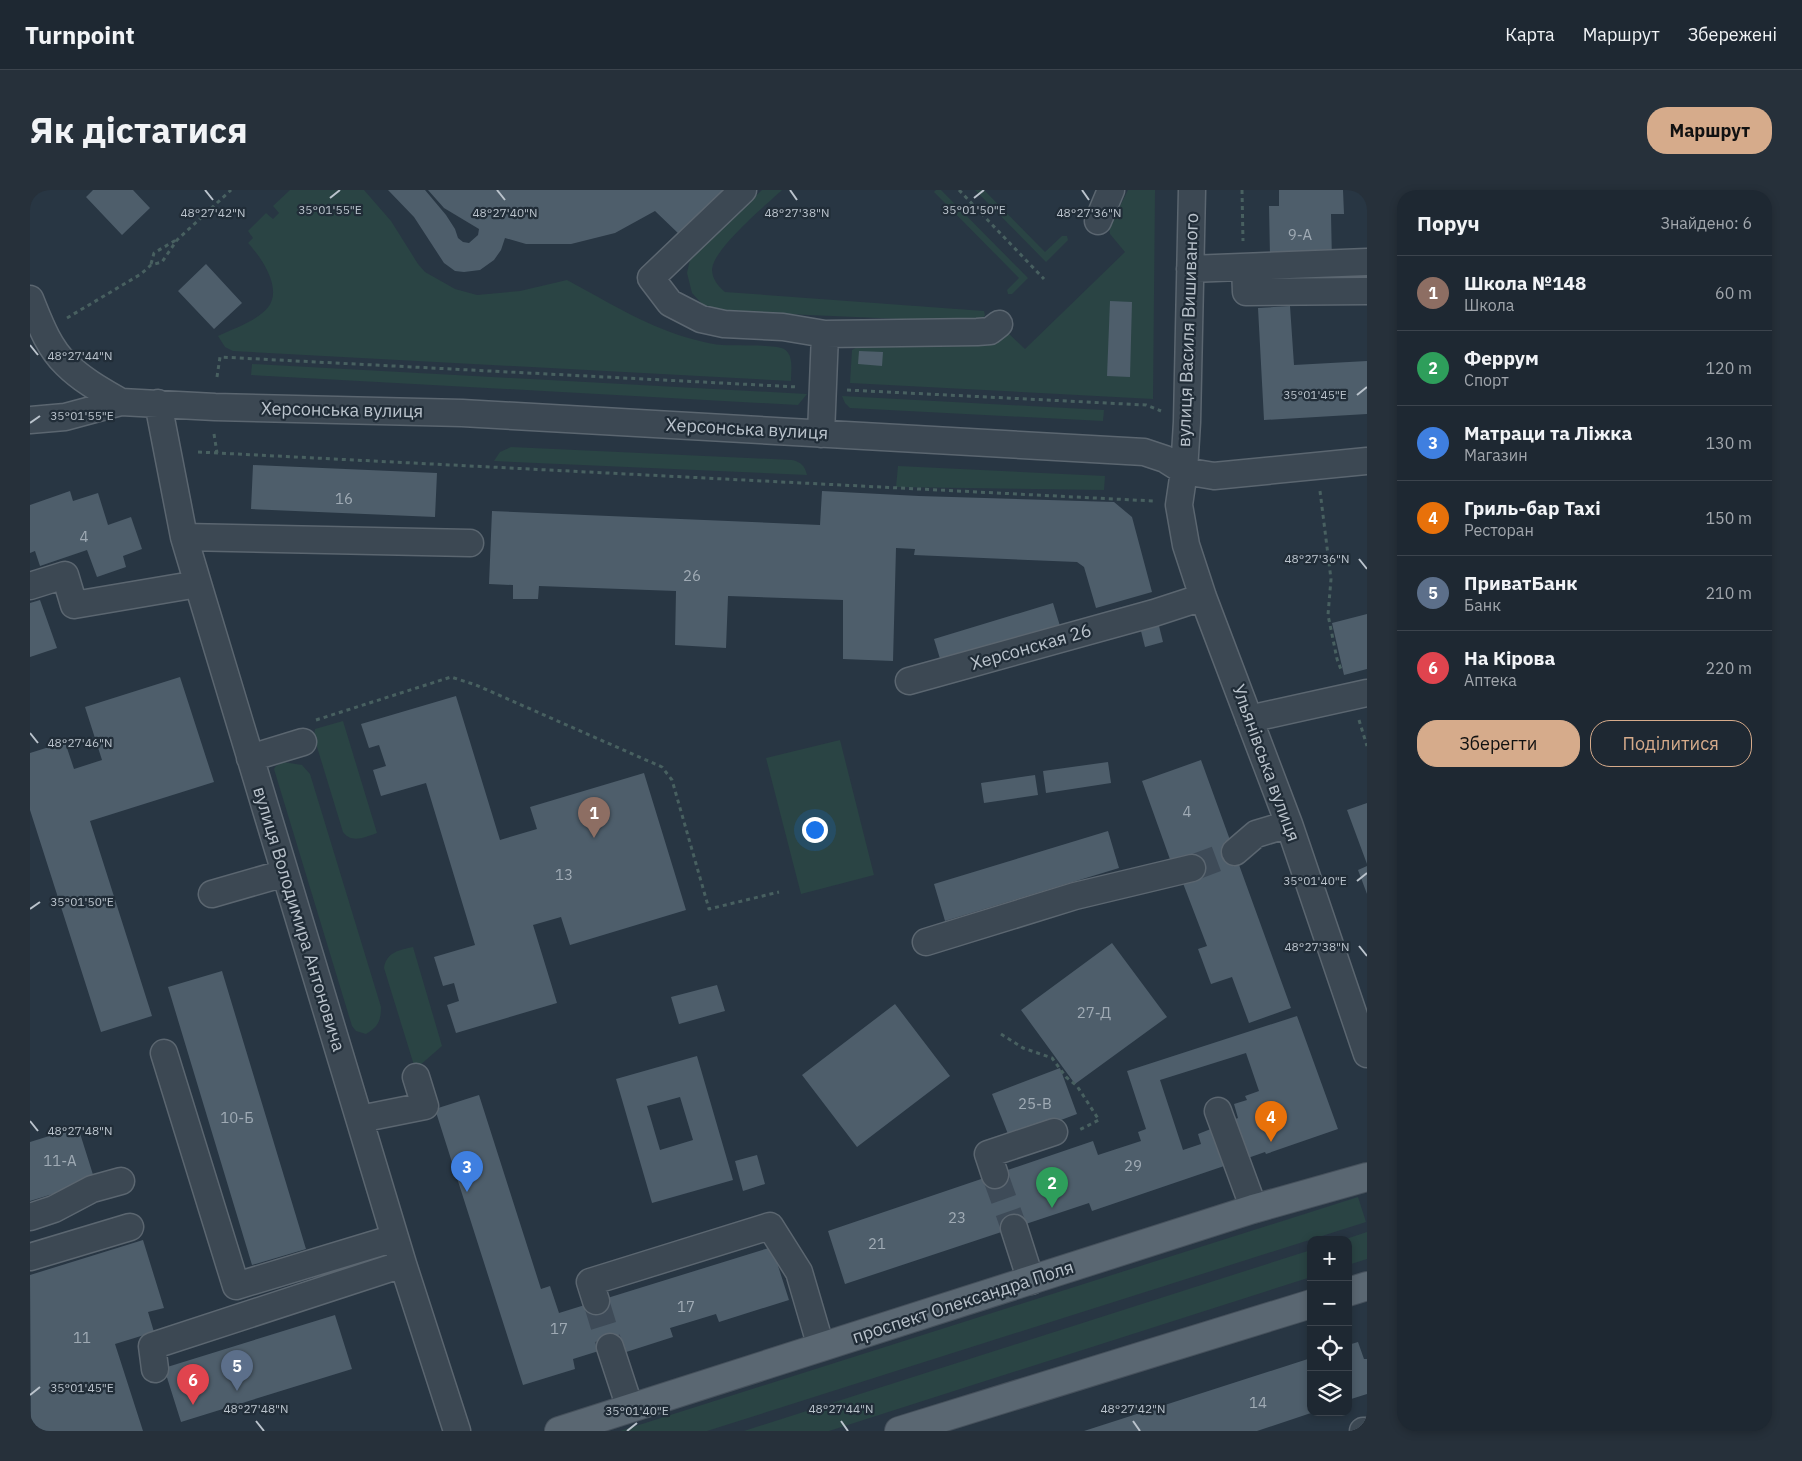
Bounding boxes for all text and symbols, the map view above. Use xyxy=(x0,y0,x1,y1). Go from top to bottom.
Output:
text: Turnpoint xyxy=(25,19,135,51)
text: Карта xyxy=(1505,23,1555,46)
text: Маршрут xyxy=(1583,23,1660,46)
text: Збережені xyxy=(1688,23,1777,46)
text: Як дістатися xyxy=(30,107,248,153)
button: Маршрут xyxy=(1647,107,1772,154)
text: 35°01'55"E xyxy=(298,202,362,217)
text: 35°01'50"E xyxy=(942,202,1006,217)
text: 48°27'42"N xyxy=(180,205,246,220)
text: 48°27'40"N xyxy=(472,205,538,220)
text: 48°27'38"N xyxy=(764,205,830,220)
text: 48°27'36"N xyxy=(1056,205,1122,220)
text: Поруч xyxy=(1417,209,1480,237)
street label: вулиця Василя Вишиваного xyxy=(1172,213,1203,447)
text: Знайдено: 6 xyxy=(1660,213,1752,233)
house number: 9-А xyxy=(1288,225,1313,244)
text: Школа №148 xyxy=(1464,271,1586,295)
text: 1 xyxy=(1428,283,1438,303)
text: 60 m xyxy=(1715,283,1752,303)
text: Школа xyxy=(1464,295,1514,315)
text: Феррум xyxy=(1464,346,1539,370)
text: 48°27'44"N xyxy=(47,348,113,363)
text: 2 xyxy=(1428,358,1438,378)
text: 120 m xyxy=(1705,358,1752,378)
text: Спорт xyxy=(1464,370,1509,390)
text: 35°01'45"E xyxy=(1283,387,1347,402)
street label: Херсонська вулиця xyxy=(261,397,423,422)
text: 35°01'55"E xyxy=(50,408,114,423)
street label: Херсонська вулиця xyxy=(665,413,829,444)
text: Матраци та Ліжка xyxy=(1464,421,1632,445)
text: 3 xyxy=(1428,433,1438,453)
text: 130 m xyxy=(1705,433,1752,453)
text: Магазин xyxy=(1464,445,1528,465)
house number: 16 xyxy=(335,489,353,508)
text: Гриль-бар Taxi xyxy=(1464,496,1601,520)
text: 4 xyxy=(1428,508,1438,528)
text: 150 m xyxy=(1705,508,1752,528)
text: Ресторан xyxy=(1464,520,1534,540)
house number: 4 xyxy=(79,527,89,546)
text: 48°27'36"N xyxy=(1284,551,1350,566)
house number: 26 xyxy=(683,566,701,585)
text: ПриватБанк xyxy=(1464,571,1578,595)
text: 5 xyxy=(1428,583,1438,603)
text: 210 m xyxy=(1705,583,1752,603)
text: Банк xyxy=(1464,595,1501,615)
street label: Херсонская 26 xyxy=(968,618,1094,675)
text: На Кірова xyxy=(1464,646,1555,670)
text: 6 xyxy=(1428,658,1438,678)
text: 220 m xyxy=(1705,658,1752,678)
text: Аптека xyxy=(1464,670,1517,690)
street label: Ульянівська вулиця xyxy=(1227,681,1306,845)
button: Зберегти xyxy=(1417,720,1580,767)
button: Поділитися xyxy=(1590,720,1752,767)
text: 48°27'46"N xyxy=(47,735,113,750)
street label: вулиця Володимира Антоновича xyxy=(248,784,351,1054)
pin: 1 xyxy=(578,797,610,838)
house number: 4 xyxy=(1182,802,1192,821)
your location xyxy=(802,817,828,843)
house number: 13 xyxy=(555,865,573,884)
text: 35°01'40"E xyxy=(1283,873,1347,888)
text: 35°01'50"E xyxy=(50,894,114,909)
text: 48°27'38"N xyxy=(1284,939,1350,954)
house number: 27-Д xyxy=(1077,1003,1111,1022)
house number: 25-В xyxy=(1018,1094,1052,1113)
pin: 4 xyxy=(1255,1101,1287,1142)
house number: 10-Б xyxy=(220,1108,254,1127)
text: 48°27'48"N xyxy=(47,1123,113,1138)
house number: 11-А xyxy=(43,1151,77,1170)
pin: 3 xyxy=(451,1151,483,1192)
house number: 29 xyxy=(1124,1156,1142,1175)
pin: 2 xyxy=(1036,1167,1068,1208)
house number: 23 xyxy=(948,1208,966,1227)
house number: 21 xyxy=(868,1234,886,1253)
map controls xyxy=(1307,1236,1352,1416)
button: + xyxy=(1307,1236,1352,1281)
street label: проспект Олександра Поля xyxy=(849,1255,1077,1348)
button: − xyxy=(1307,1281,1352,1326)
house number: 17 xyxy=(677,1297,695,1316)
house number: 17 xyxy=(550,1319,568,1338)
button: locate xyxy=(1307,1326,1352,1371)
house number: 11 xyxy=(73,1328,91,1347)
pin: 5 xyxy=(221,1350,253,1391)
pin: 6 xyxy=(177,1364,209,1405)
button: layers xyxy=(1307,1371,1352,1416)
text: 35°01'45"E xyxy=(50,1380,114,1395)
house number: 14 xyxy=(1249,1393,1267,1412)
text: 48°27'48"N xyxy=(223,1401,289,1416)
text: 48°27'44"N xyxy=(808,1401,874,1416)
text: 48°27'42"N xyxy=(1100,1401,1166,1416)
text: 35°01'40"E xyxy=(605,1403,669,1418)

